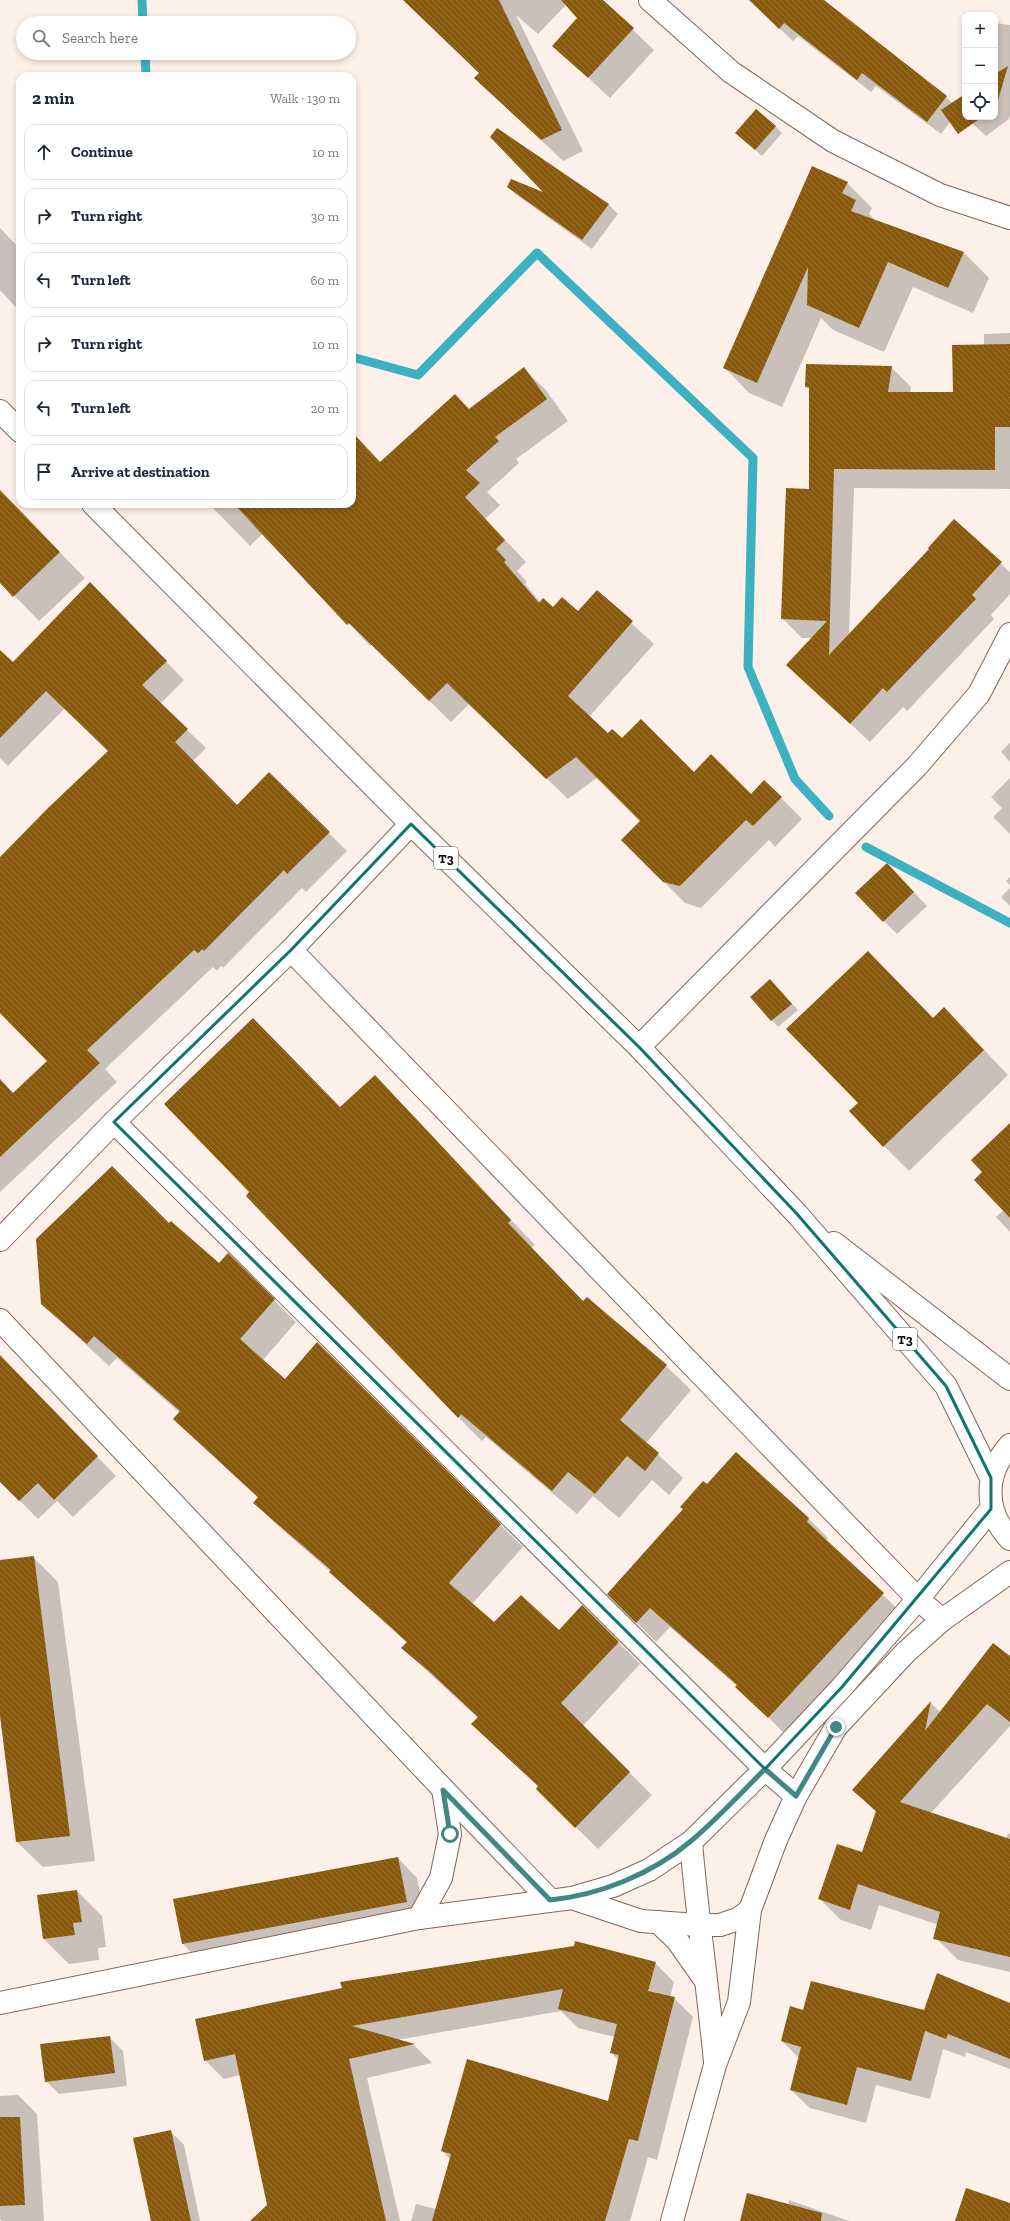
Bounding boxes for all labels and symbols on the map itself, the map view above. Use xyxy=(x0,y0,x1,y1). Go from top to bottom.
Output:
road number: T3 xyxy=(434,847,458,869)
road number: T3 xyxy=(893,1328,917,1350)
route end xyxy=(827,1718,845,1736)
route start xyxy=(441,1825,459,1843)

